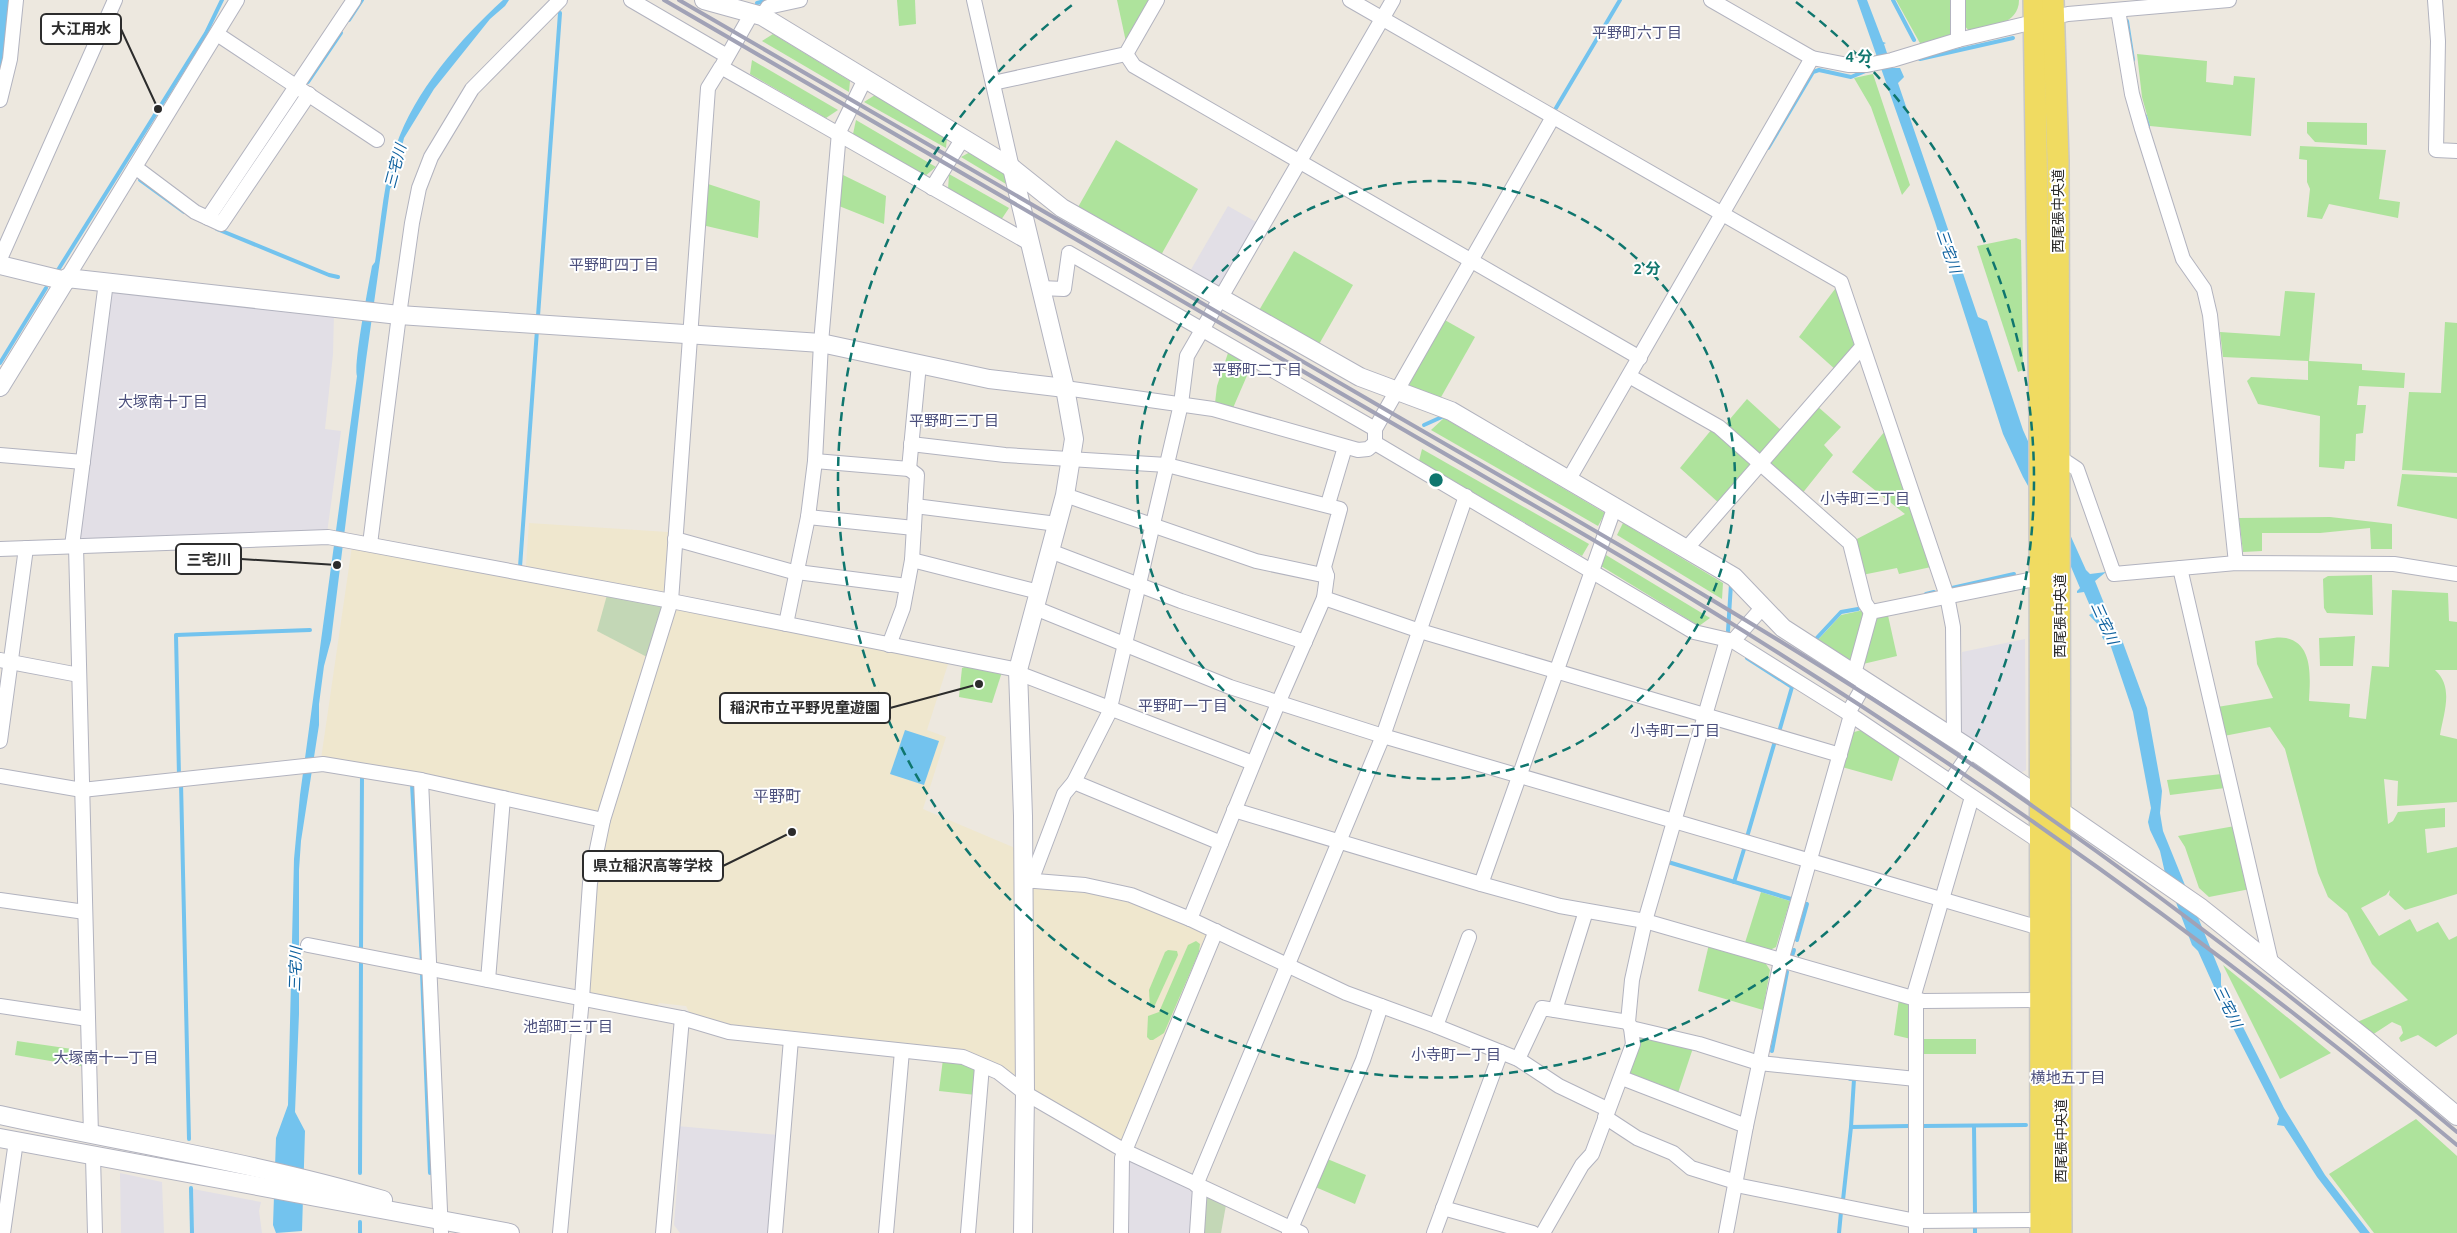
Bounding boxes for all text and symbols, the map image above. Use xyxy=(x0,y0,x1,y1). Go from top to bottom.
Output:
callout: 大江用水 xyxy=(41,14,121,44)
text: 大江用水 xyxy=(51,20,111,37)
district label: 平野町六丁目 xyxy=(1592,24,1682,41)
text: 4 分 xyxy=(1845,48,1873,65)
water label: 三宅川 xyxy=(381,140,410,190)
street label: 西尾張中央道 xyxy=(2050,169,2066,253)
water label: 三宅川 xyxy=(1934,227,1965,277)
district label: 平野町四丁目 xyxy=(569,256,659,273)
text: 2 分 xyxy=(1633,260,1661,277)
district label: 平野町二丁目 xyxy=(1212,361,1302,378)
district label: 大塚南十丁目 xyxy=(118,393,208,410)
district label: 平野町三丁目 xyxy=(909,412,999,429)
centre of rings xyxy=(1427,471,1445,489)
district label: 小寺町三丁目 xyxy=(1820,490,1910,507)
callout: 三宅川 xyxy=(176,544,241,574)
text: 三宅川 xyxy=(186,551,232,568)
street label: 西尾張中央道 xyxy=(2052,574,2068,658)
water label: 三宅川 xyxy=(2088,599,2123,649)
callout: 稲沢市立平野児童遊園 xyxy=(720,693,890,723)
district label: 平野町一丁目 xyxy=(1138,697,1228,714)
text: 稲沢市立平野児童遊園 xyxy=(730,699,880,716)
district label: 小寺町二丁目 xyxy=(1630,722,1720,739)
district label: 平野町 xyxy=(753,787,801,805)
callout: 県立稲沢高等学校 xyxy=(583,851,723,881)
text: 県立稲沢高等学校 xyxy=(593,857,713,874)
water label: 三宅川 xyxy=(286,944,304,992)
water label: 三宅川 xyxy=(2210,982,2246,1032)
district label: 池部町三丁目 xyxy=(523,1018,613,1035)
district label: 小寺町一丁目 xyxy=(1411,1046,1501,1063)
district label: 大塚南十一丁目 xyxy=(53,1049,159,1066)
district label: 横地五丁目 xyxy=(2030,1069,2106,1086)
street label: 西尾張中央道 xyxy=(2053,1099,2069,1183)

